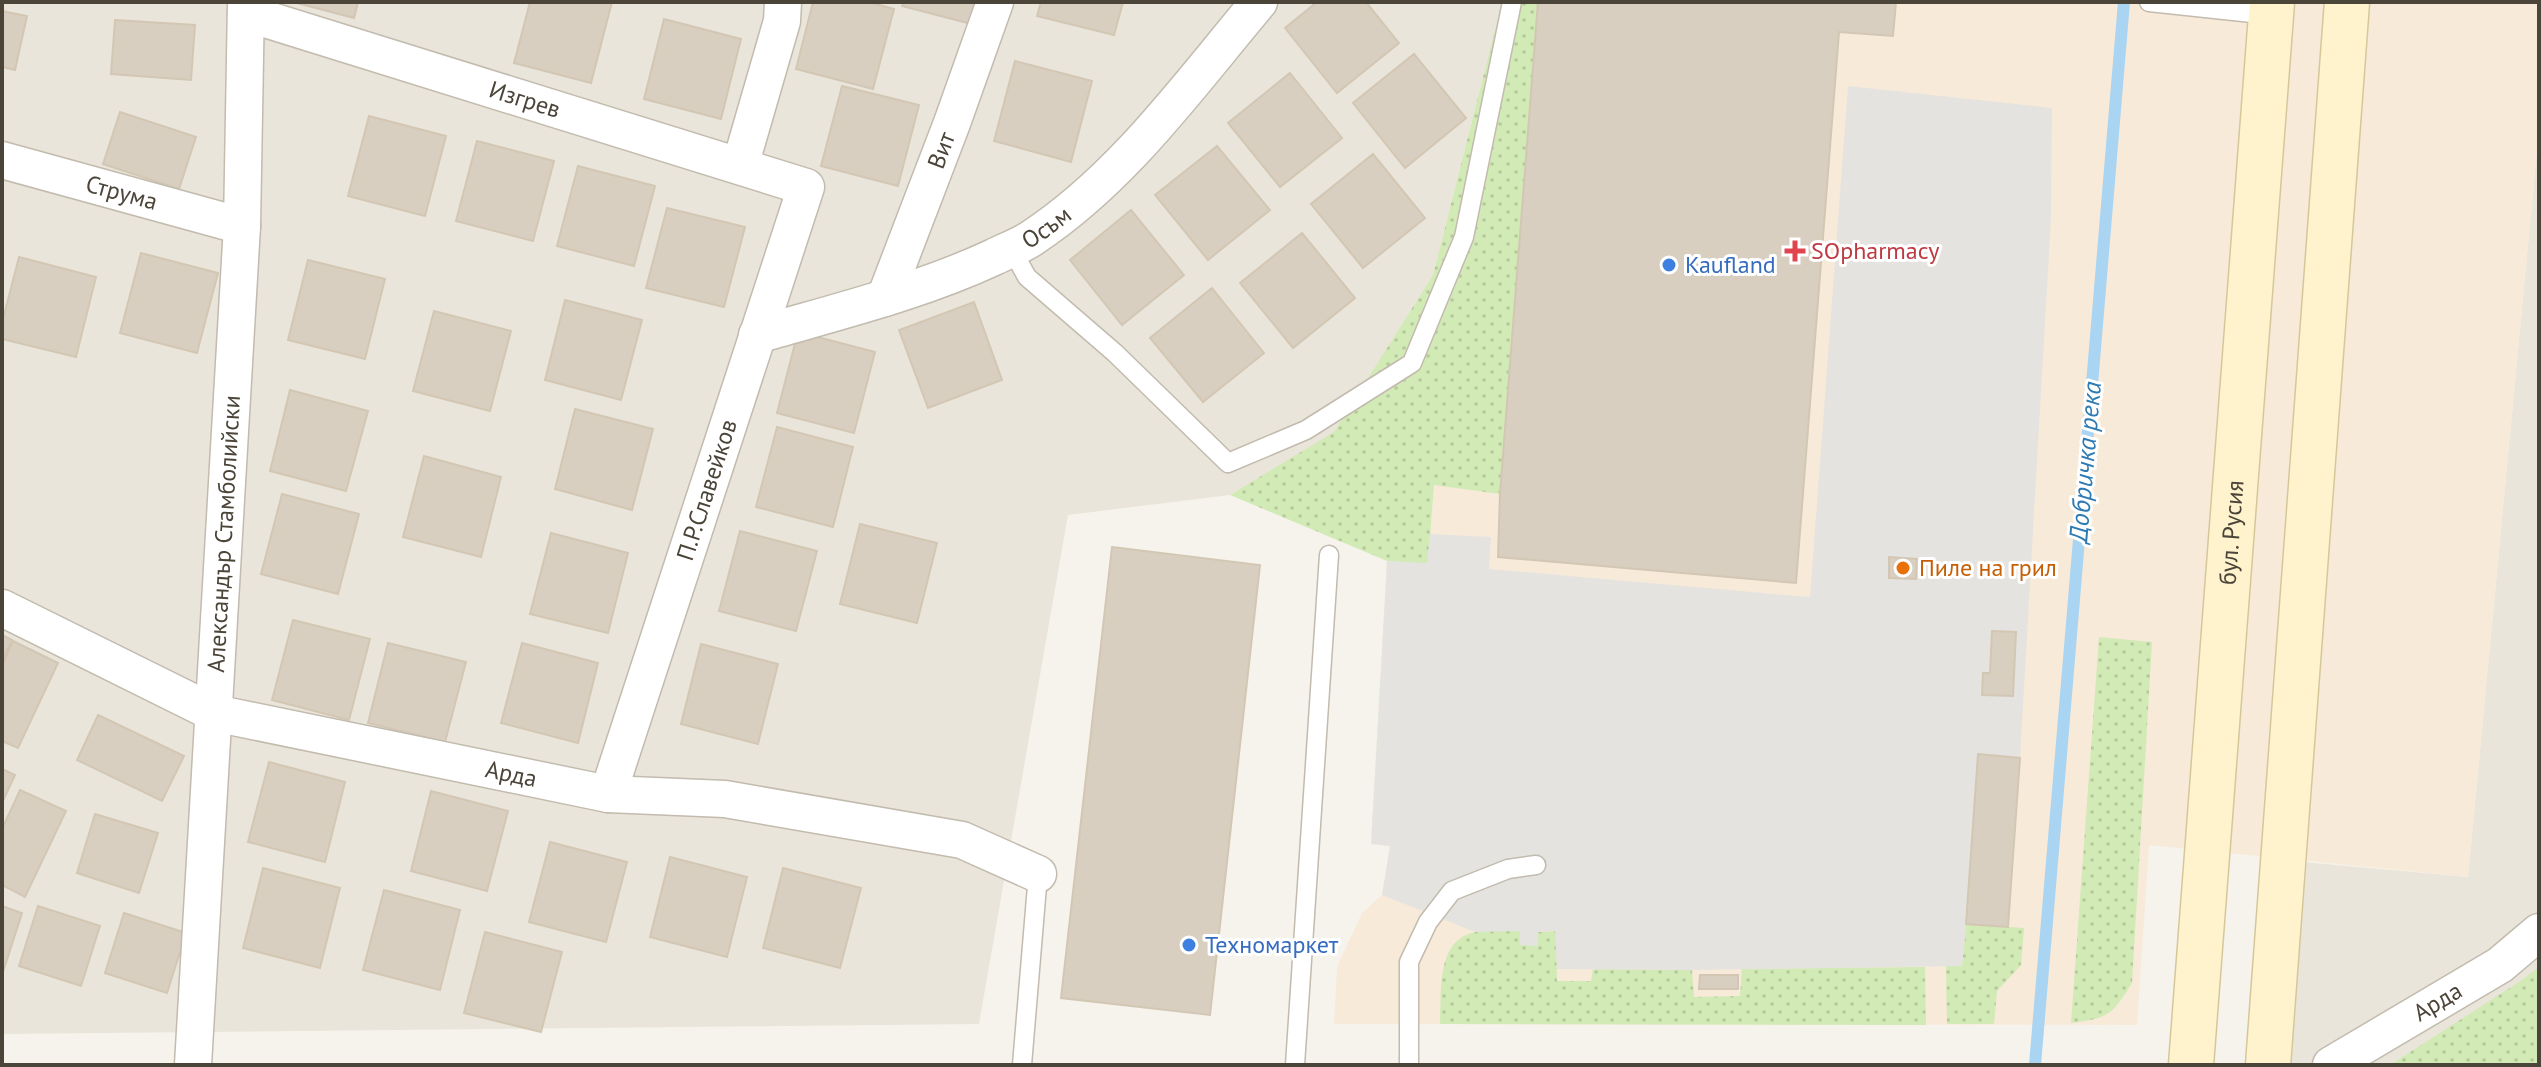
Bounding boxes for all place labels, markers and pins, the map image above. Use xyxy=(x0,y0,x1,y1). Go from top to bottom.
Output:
place label: SOpharmacy xyxy=(1811,235,1939,266)
marker: SOpharmacy xyxy=(1786,242,1804,260)
place label: Kaufland xyxy=(1685,249,1776,280)
marker: Kaufland xyxy=(1660,256,1678,274)
place label: Пиле на грил xyxy=(1919,552,2057,583)
marker: Пиле на грил xyxy=(1894,559,1912,577)
place label: Техномаркет xyxy=(1205,929,1339,960)
marker: Техномаркет xyxy=(1180,936,1198,954)

